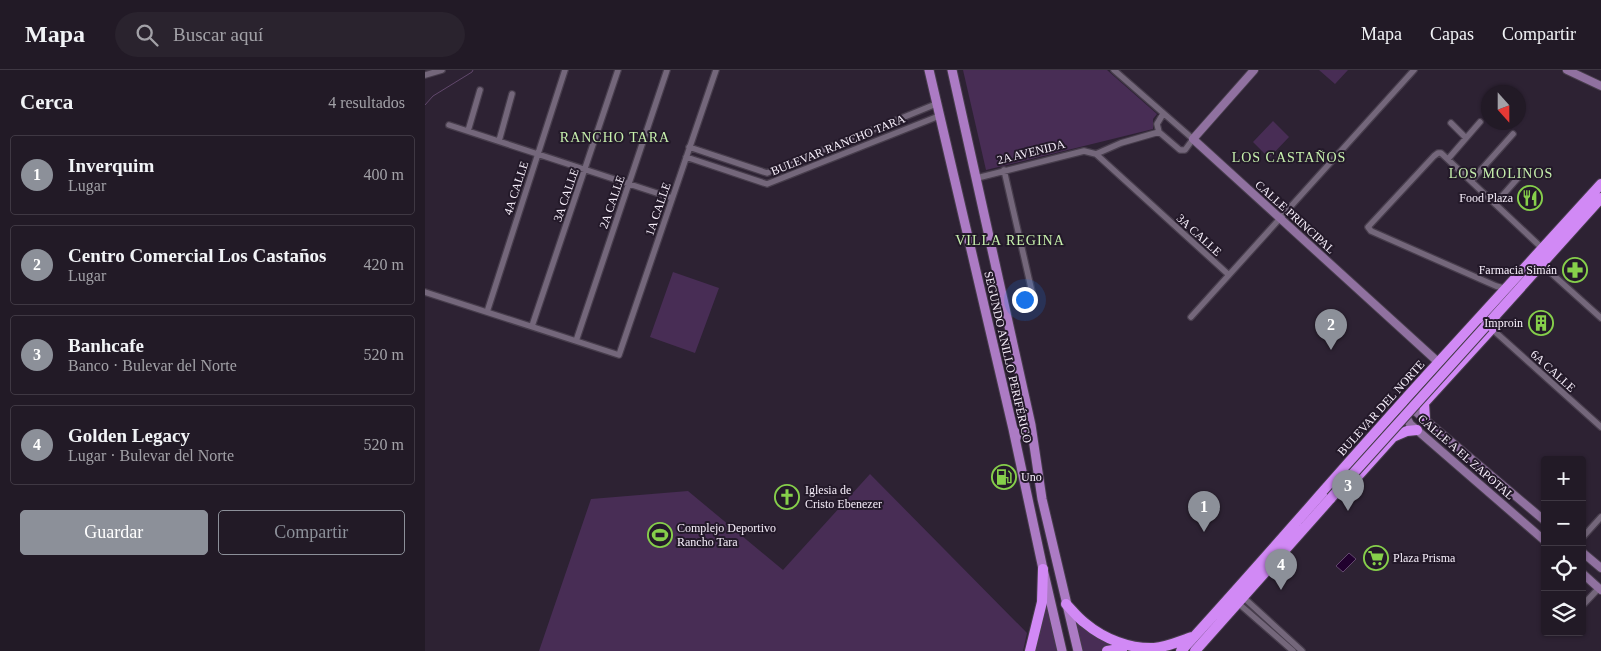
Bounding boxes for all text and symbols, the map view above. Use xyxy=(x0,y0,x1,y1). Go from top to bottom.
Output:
search box xyxy=(115,12,465,57)
text: Mapa xyxy=(25,21,85,47)
icon: search xyxy=(133,21,161,49)
text: Buscar aquí xyxy=(173,24,263,45)
text: Mapa xyxy=(1361,24,1402,44)
text: Capas xyxy=(1430,24,1474,44)
text: Compartir xyxy=(1502,24,1576,44)
north arrow xyxy=(1481,85,1526,130)
text: Cerca xyxy=(20,90,73,114)
text: 4 resultados xyxy=(328,94,405,111)
street label: BULEVAR RANCHO TARA xyxy=(769,112,907,178)
district label: RANCHO TARA xyxy=(560,130,670,145)
street label: 2A AVENIDA xyxy=(996,137,1067,167)
district label: LOS CASTAÑOS xyxy=(1232,150,1346,165)
text: Inverquim xyxy=(68,155,154,176)
street label: 4A CALLE xyxy=(501,159,531,217)
text: 1 xyxy=(33,166,41,183)
text: 400 m xyxy=(364,166,404,183)
street label: 3A CALLE xyxy=(550,166,582,224)
district label: LOS MOLINOS xyxy=(1449,166,1553,181)
street label: 2A CALLE xyxy=(596,173,628,231)
text: Lugar xyxy=(68,177,106,194)
street label: CALLE PRINCIPAL xyxy=(1252,177,1338,257)
street label: 1A CALLE xyxy=(642,180,674,238)
restaurant icon: Food Plaza xyxy=(1517,185,1543,211)
place label: Food Plaza xyxy=(1459,191,1514,205)
street label: 3A CALLE xyxy=(1174,211,1224,259)
district label: VILLA REGINA xyxy=(955,233,1065,248)
text: Centro Comercial Los Castaños xyxy=(68,245,326,266)
text: 2 xyxy=(33,256,41,273)
text: 420 m xyxy=(364,256,404,273)
pharmacy icon: Farmacia Simán xyxy=(1562,257,1588,283)
place label: Farmacia Simán xyxy=(1479,263,1557,277)
text: Lugar xyxy=(68,267,106,284)
street label: SEGUNDO ANILLO PERIFÉRICO xyxy=(981,270,1035,445)
your location xyxy=(1012,287,1038,313)
pin: 2 xyxy=(1315,309,1347,350)
building icon: Improin xyxy=(1528,310,1554,336)
place label: Improin xyxy=(1484,316,1523,330)
text: Banhcafe xyxy=(68,335,144,356)
text: 3 xyxy=(33,346,41,363)
text: 520 m xyxy=(364,346,404,363)
street label: 6A CALLE xyxy=(1528,347,1578,395)
text: Banco · Bulevar del Norte xyxy=(68,357,237,374)
street label: BULEVAR DEL NORTE xyxy=(1335,358,1427,458)
street label: CALLE A EL ZAPOTAL xyxy=(1415,411,1517,503)
text: Golden Legacy xyxy=(68,425,190,446)
text: 4 xyxy=(33,436,41,453)
text: 520 m xyxy=(364,436,404,453)
text: Lugar · Bulevar del Norte xyxy=(68,447,234,464)
map controls xyxy=(1541,456,1586,636)
button: + xyxy=(1541,456,1586,501)
fuel station icon: Uno xyxy=(991,464,1017,490)
place label: Uno xyxy=(1021,470,1042,484)
pin: 3 xyxy=(1332,470,1364,511)
place label: Iglesia de Cristo Ebenezer xyxy=(805,483,882,511)
church icon: Iglesia de Cristo Ebenezer xyxy=(774,484,800,510)
pin: 1 xyxy=(1188,491,1220,532)
button: − xyxy=(1541,501,1586,546)
button: Guardar xyxy=(20,510,208,555)
button: Compartir xyxy=(218,510,405,555)
place label: Complejo Deportivo Rancho Tara xyxy=(677,521,776,549)
sports icon: Complejo Deportivo Rancho Tara xyxy=(647,522,673,548)
supermarket icon: Plaza Prisma xyxy=(1363,545,1389,571)
button: locate xyxy=(1541,546,1586,591)
pin: 4 xyxy=(1265,549,1297,590)
place label: Plaza Prisma xyxy=(1393,551,1456,565)
button: layers xyxy=(1541,591,1586,636)

